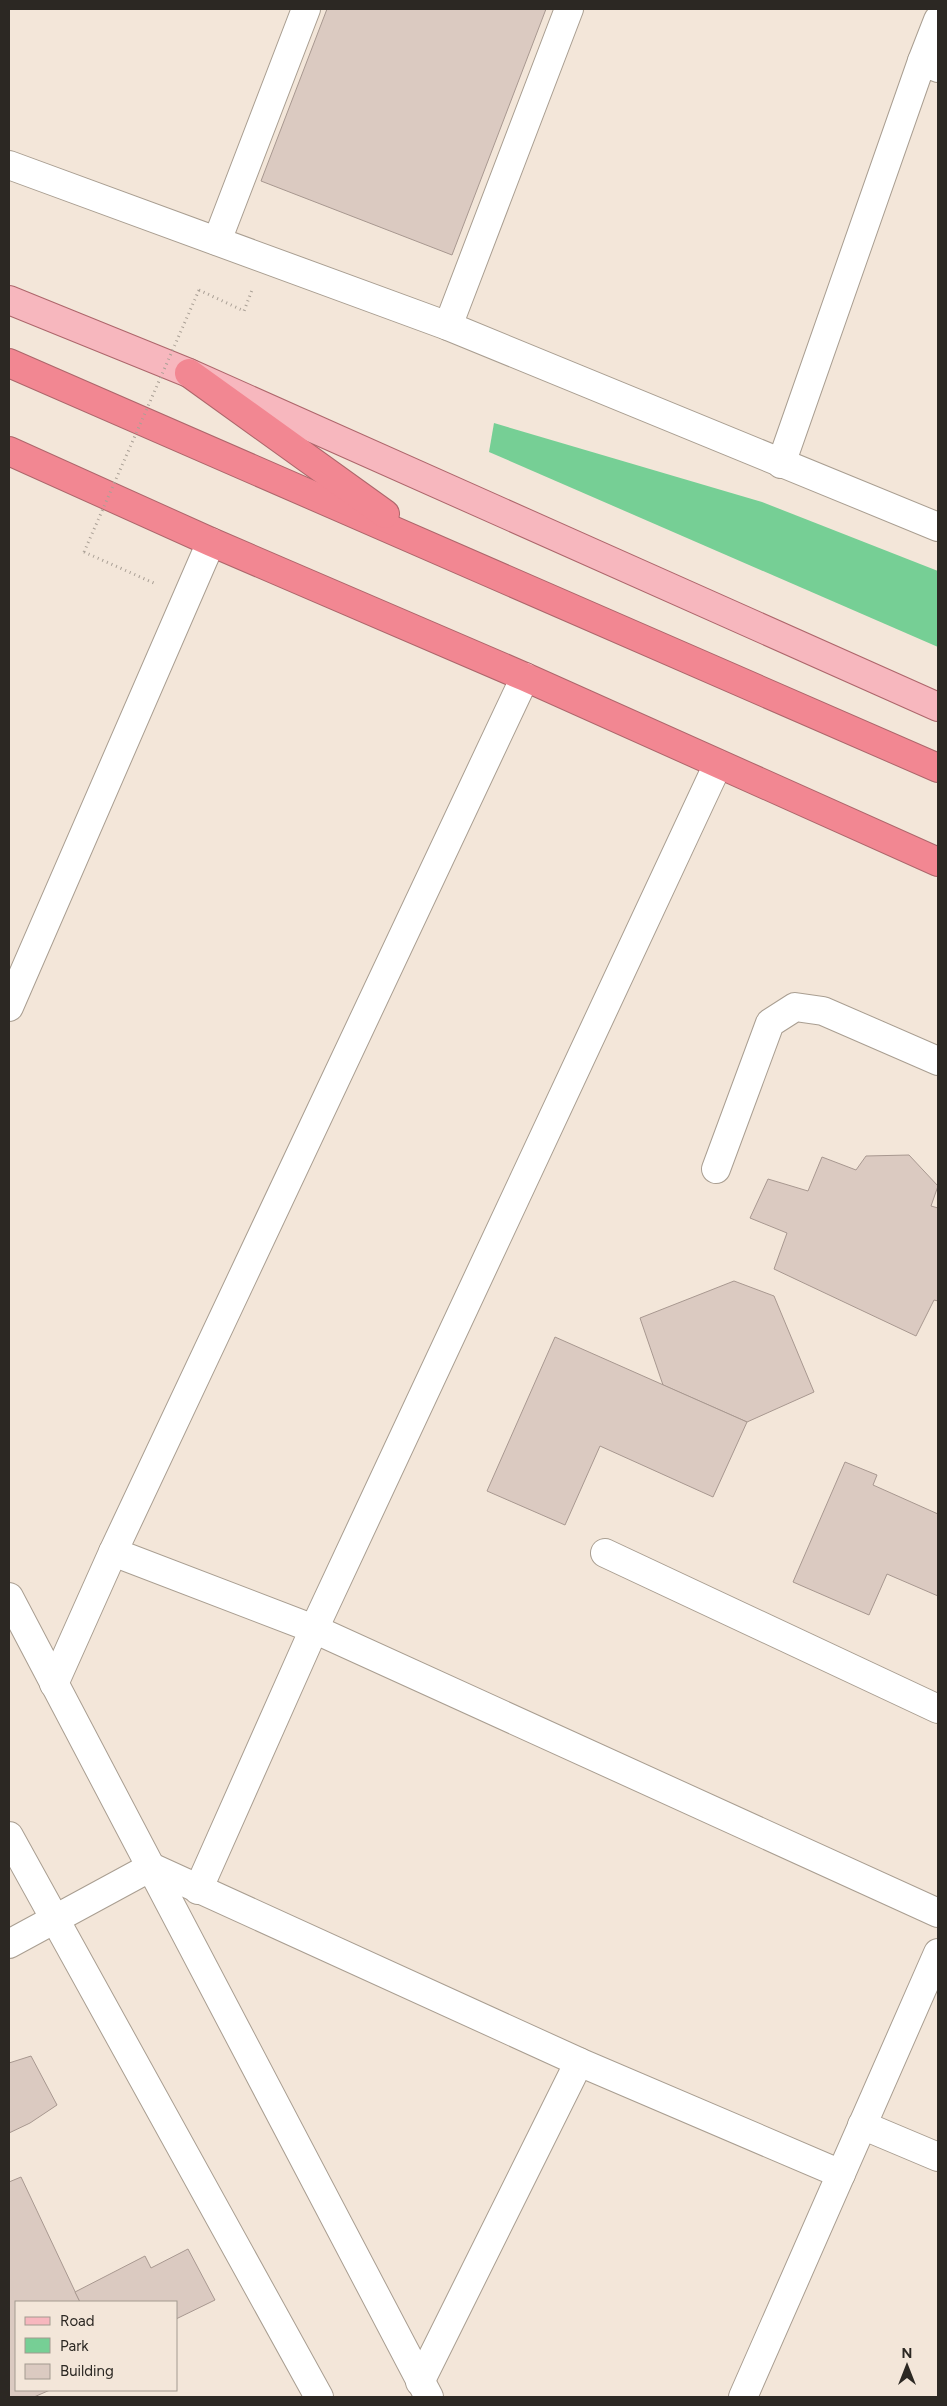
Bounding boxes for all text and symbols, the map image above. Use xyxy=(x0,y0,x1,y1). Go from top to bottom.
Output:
legend xyxy=(15,2301,178,2391)
text: Road xyxy=(60,2312,95,2330)
text: Park xyxy=(60,2337,89,2355)
north arrow xyxy=(882,2341,932,2391)
text: N xyxy=(902,2345,912,2362)
text: Building xyxy=(60,2362,114,2380)

